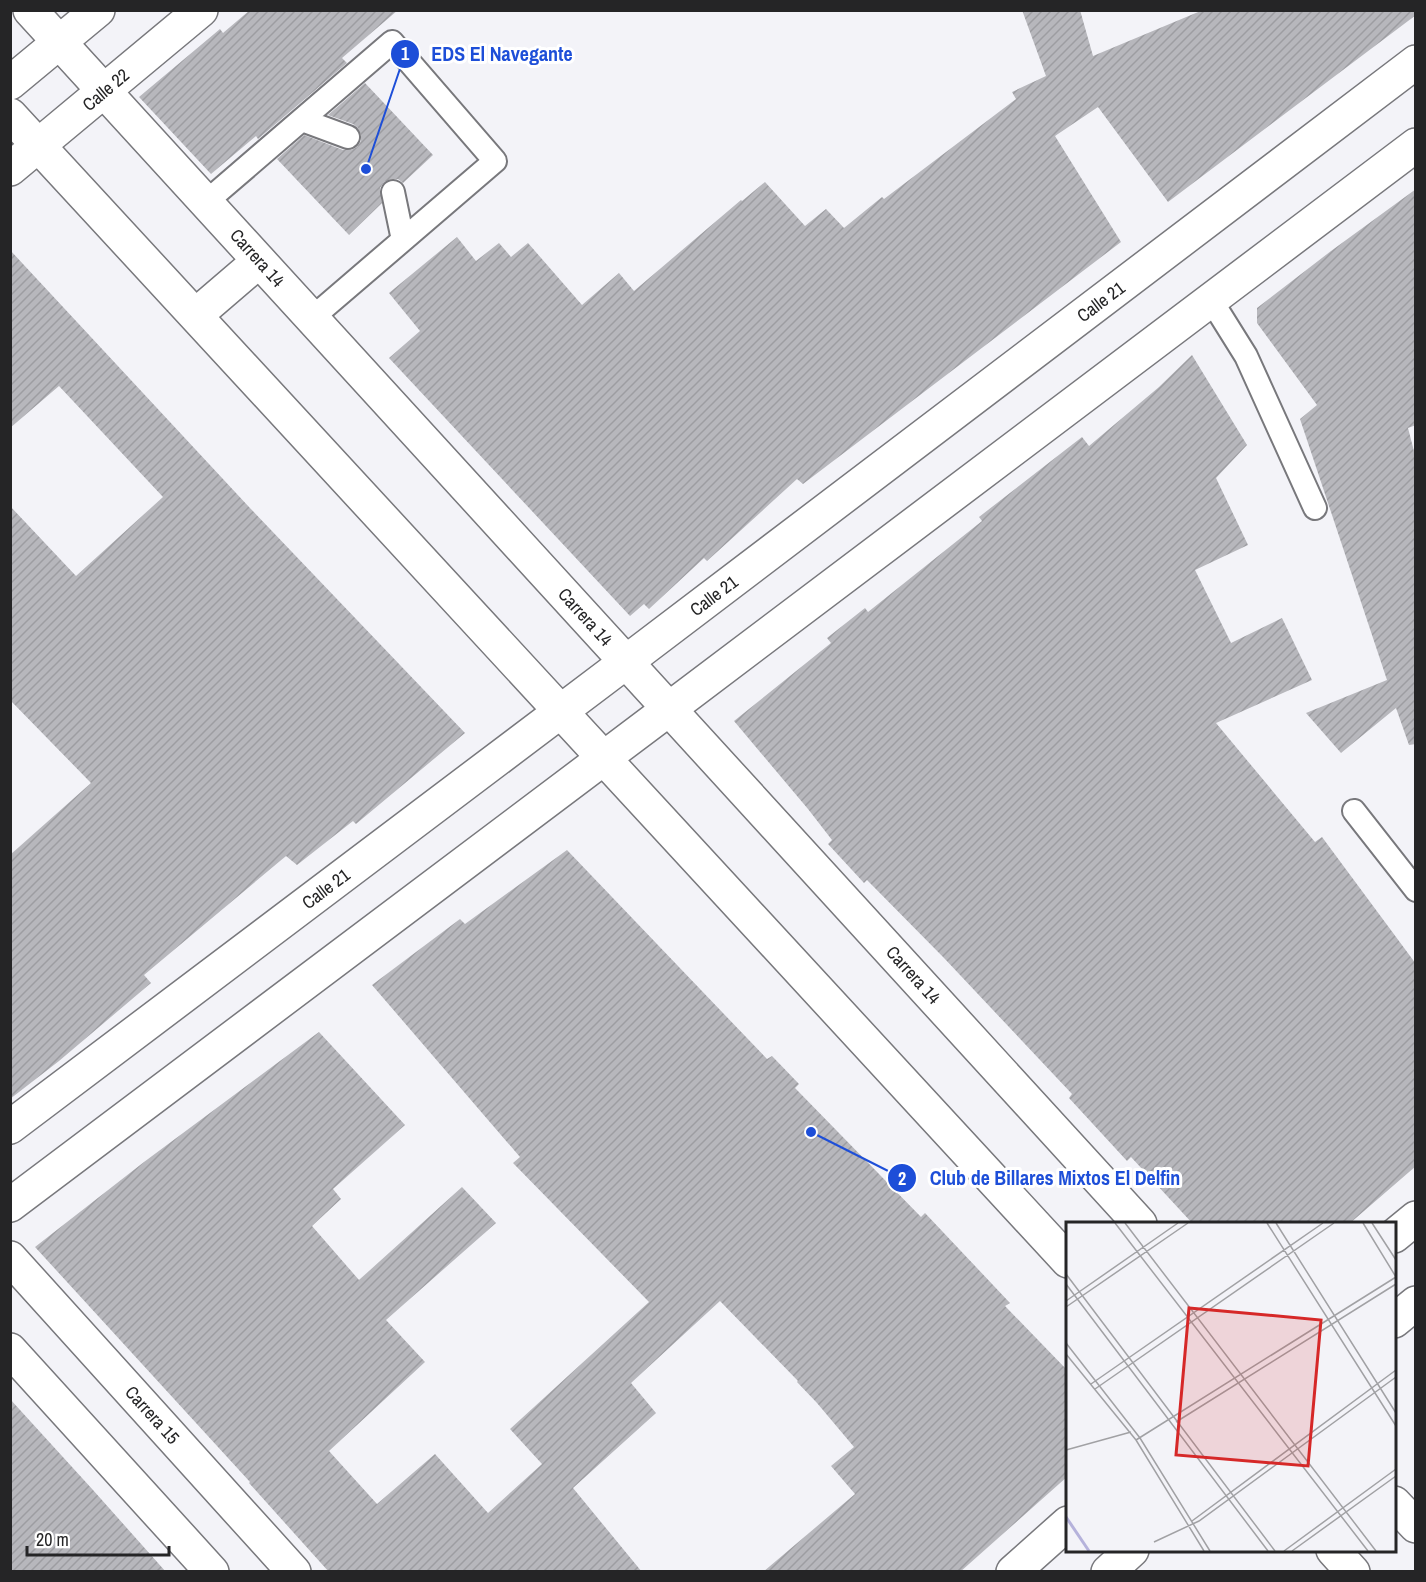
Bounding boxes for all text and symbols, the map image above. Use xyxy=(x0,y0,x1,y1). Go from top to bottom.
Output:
callout: EDS El Navegante xyxy=(390,35,585,73)
text: EDS El Navegante xyxy=(431,40,573,67)
text: 1 xyxy=(401,41,410,66)
street label: Calle 22 xyxy=(77,63,134,117)
street label: Carrera 14 xyxy=(224,223,290,292)
street label: Calle 21 xyxy=(1072,275,1130,328)
street label: Calle 21 xyxy=(685,569,743,622)
street label: Carrera 14 xyxy=(552,582,618,651)
street label: Calle 21 xyxy=(297,862,355,915)
street label: Carrera 14 xyxy=(880,940,946,1009)
callout: Club de Billares Mixtos El Delfin xyxy=(887,1159,1192,1197)
text: Club de Billares Mixtos El Delfin xyxy=(930,1164,1180,1191)
text: 2 xyxy=(898,1166,906,1191)
inset map xyxy=(1066,1222,1396,1552)
street label: Carrera 15 xyxy=(119,1380,185,1449)
scale bar xyxy=(27,1519,170,1557)
text: 20 m xyxy=(36,1527,69,1552)

